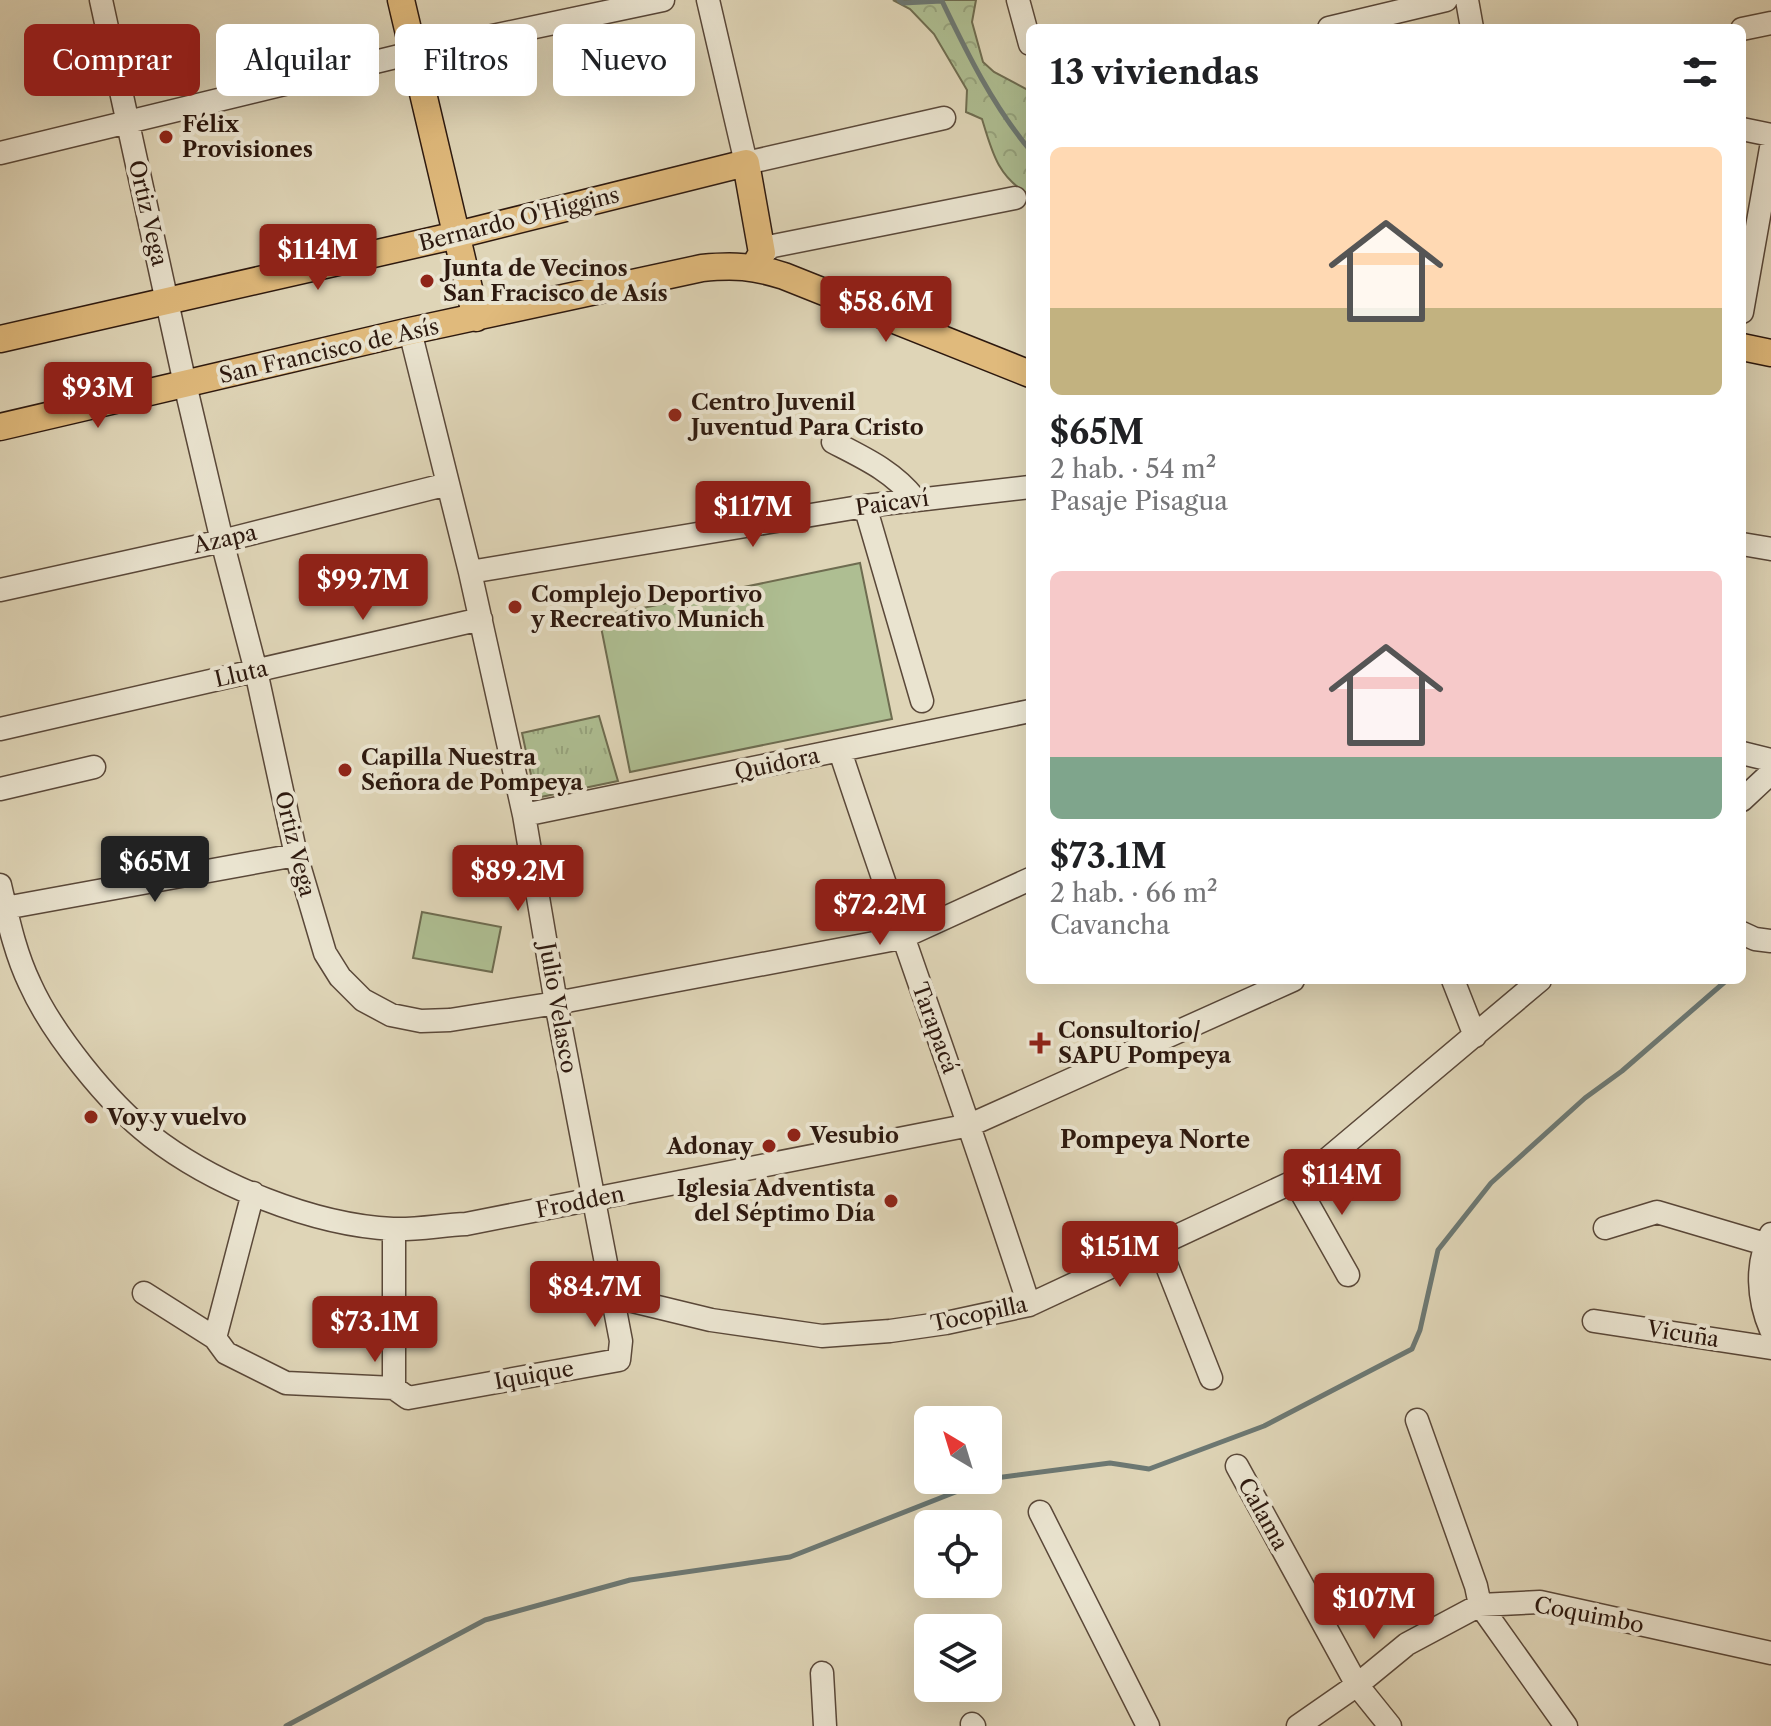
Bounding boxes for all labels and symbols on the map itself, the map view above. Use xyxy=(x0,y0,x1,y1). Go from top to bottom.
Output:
place label: Félix Provisiones xyxy=(182,111,313,163)
marker: Félix Provisiones xyxy=(157,128,175,146)
street label: Ortiz Vega xyxy=(123,157,173,269)
street label: Bernardo O'Higgins xyxy=(416,181,622,257)
pin: $114M xyxy=(262,224,374,292)
place label: Junta de Vecinos San Fracisco de Asís xyxy=(439,255,668,307)
marker: Junta de Vecinos San Fracisco de Asís xyxy=(418,272,436,290)
pin: $58.6M xyxy=(821,276,951,344)
street label: San Francisco de Asís xyxy=(217,313,441,389)
pin: $93M xyxy=(51,362,145,430)
place label: Centro Juvenil Juventud Para Cristo xyxy=(687,389,924,441)
marker: Centro Juvenil Juventud Para Cristo xyxy=(666,406,684,424)
pin: $117M xyxy=(697,481,809,549)
street label: Paicaví xyxy=(854,484,931,521)
street label: Azapa xyxy=(190,519,260,560)
pin: $99.7M xyxy=(298,554,428,622)
place label: Complejo Deportivo y Recreativo Munich xyxy=(530,581,765,633)
marker: Complejo Deportivo y Recreativo Munich xyxy=(506,598,524,616)
street label: Lluta xyxy=(212,655,271,693)
street label: Quidora xyxy=(732,742,822,786)
place label: Capilla Nuestra Señora de Pompeya xyxy=(361,744,583,796)
marker: Capilla Nuestra Señora de Pompeya xyxy=(336,761,354,779)
street label: Ortiz Vega xyxy=(269,788,321,900)
pin: $65M xyxy=(108,836,202,904)
pin: $89.2M xyxy=(453,845,583,913)
pin: $72.2M xyxy=(815,879,945,947)
street label: Julio Velasco xyxy=(533,938,583,1075)
street label: Tarapacá xyxy=(906,979,964,1078)
place label: Consultorio/ SAPU Pompeya xyxy=(1058,1017,1231,1069)
marker: Consultorio/ SAPU Pompeya xyxy=(1029,1032,1051,1054)
place label: Voy y vuelvo xyxy=(106,1104,247,1131)
marker: Voy y vuelvo xyxy=(82,1108,100,1126)
place label: Vesubio xyxy=(809,1122,899,1149)
district label: Pompeya Norte xyxy=(1060,1125,1250,1154)
marker: Vesubio xyxy=(785,1126,803,1144)
place label: Adonay xyxy=(666,1133,753,1160)
marker: Adonay xyxy=(760,1137,778,1155)
pin: $114M xyxy=(1286,1149,1398,1217)
place label: Iglesia Adventista del Séptimo Día xyxy=(677,1175,875,1227)
street label: Frodden xyxy=(533,1180,627,1224)
marker: Iglesia Adventista del Séptimo Día xyxy=(882,1192,900,1210)
pin: $151M xyxy=(1064,1221,1176,1289)
pin: $84.7M xyxy=(530,1261,660,1329)
street label: Tocopilla xyxy=(928,1291,1030,1337)
pin: $73.1M xyxy=(310,1296,440,1364)
street label: Vicuña xyxy=(1644,1315,1721,1353)
street label: Iquique xyxy=(492,1355,576,1395)
north arrow xyxy=(914,1406,1002,1494)
street label: Calama xyxy=(1232,1473,1294,1555)
pin: $107M xyxy=(1318,1573,1430,1641)
street label: Coquimbo xyxy=(1532,1591,1646,1639)

